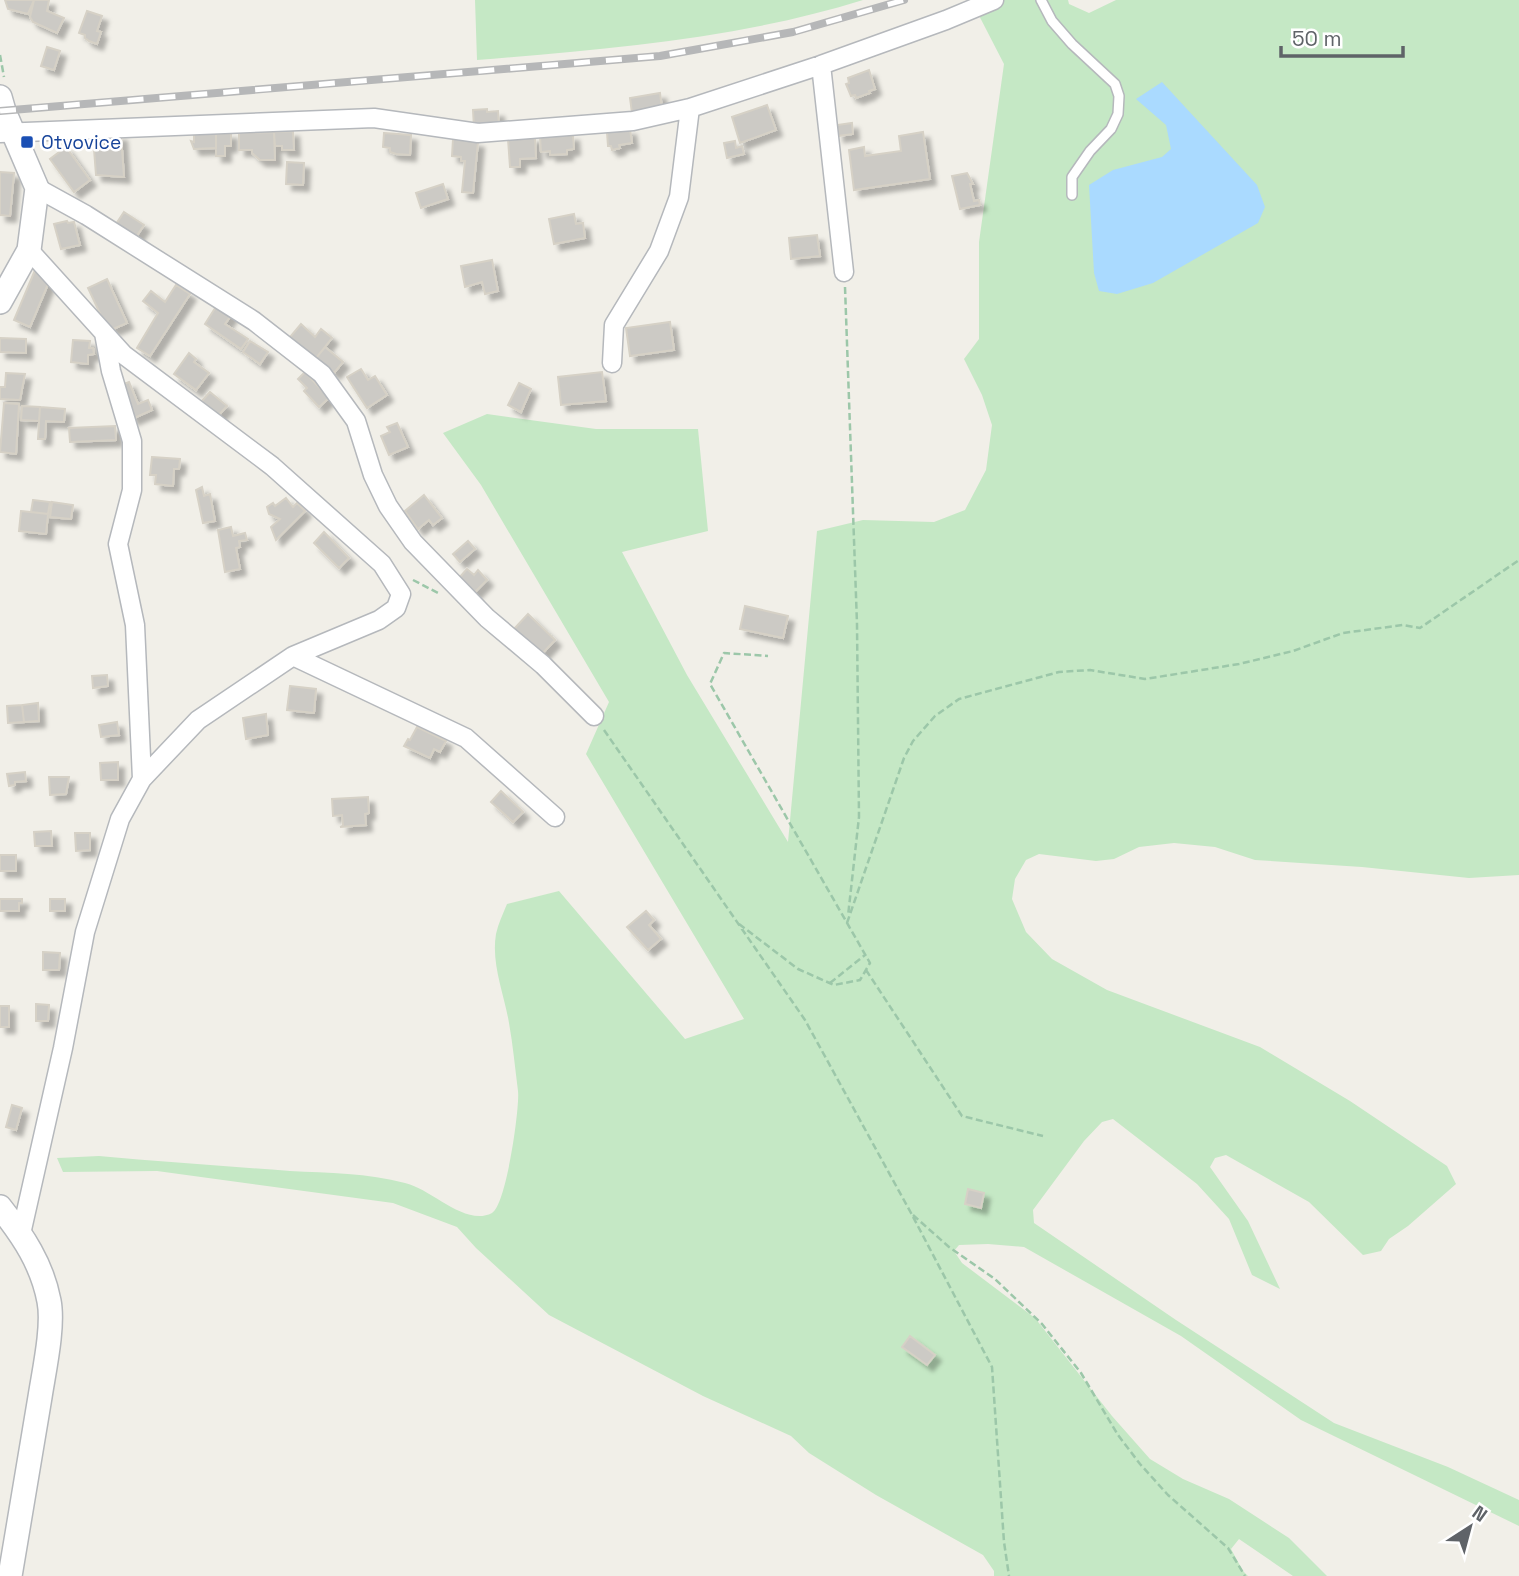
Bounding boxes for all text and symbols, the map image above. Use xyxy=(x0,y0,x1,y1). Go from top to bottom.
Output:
scale bar xyxy=(1281,14,1404,58)
text: 50 m xyxy=(1292,25,1342,52)
place label: Otvovice xyxy=(41,130,121,155)
marker: Otvovice xyxy=(19,134,35,150)
north arrow xyxy=(1435,1492,1505,1562)
text: N xyxy=(1467,1500,1492,1528)

